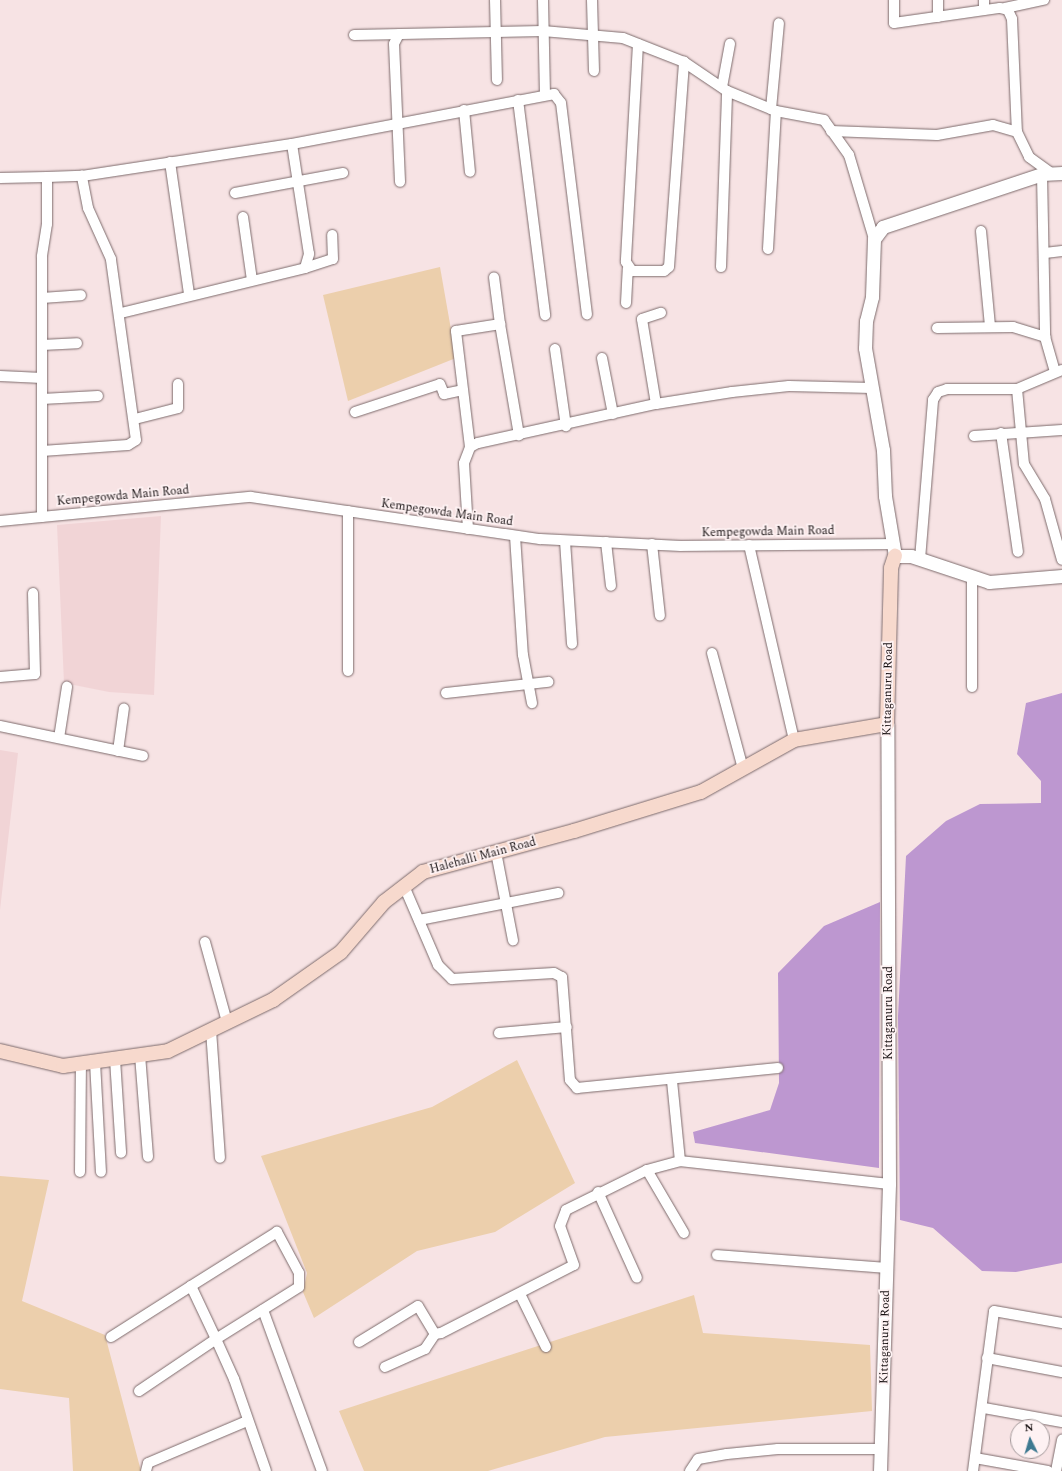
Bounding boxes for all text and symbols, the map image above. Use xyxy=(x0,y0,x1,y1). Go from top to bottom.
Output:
street label: Kempegowda Main Road xyxy=(56,483,190,509)
street label: Kempegowda Main Road xyxy=(380,497,514,529)
street label: Kempegowda Main Road xyxy=(701,524,835,540)
street label: Kittaganuru Road xyxy=(880,642,896,736)
street label: Halehalli Main Road xyxy=(428,835,538,877)
street label: Kittaganuru Road xyxy=(882,966,896,1060)
street label: Kittaganuru Road xyxy=(877,1290,893,1384)
north arrow xyxy=(1010,1419,1050,1459)
text: N xyxy=(1024,1419,1034,1436)

